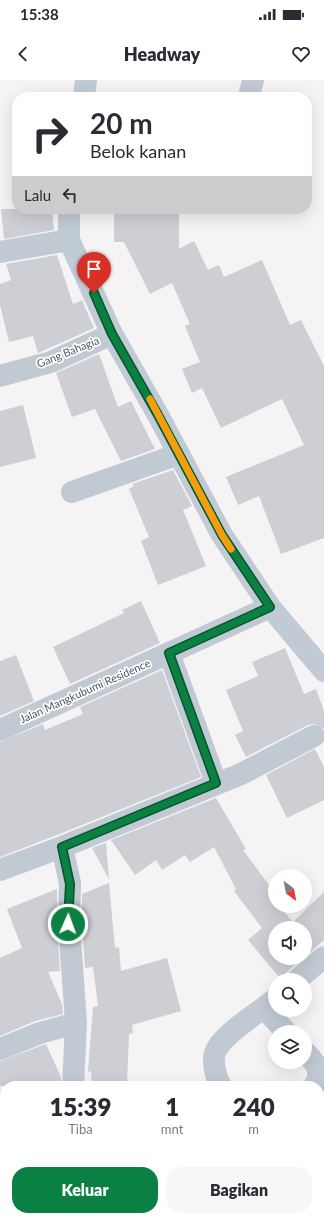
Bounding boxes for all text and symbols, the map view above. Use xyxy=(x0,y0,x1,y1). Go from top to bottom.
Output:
text: 15:38 xyxy=(20,5,59,23)
icon: back xyxy=(12,43,34,65)
text: Headway xyxy=(124,43,200,65)
icon: heart xyxy=(290,43,312,65)
text: 20 m xyxy=(90,106,153,140)
icon: right xyxy=(24,108,76,160)
text: Belok kanan xyxy=(90,140,186,162)
icon: left xyxy=(59,184,81,206)
text: Lalu xyxy=(24,186,51,204)
pin xyxy=(77,252,111,293)
icon: arrive xyxy=(83,258,105,280)
street label: Gang Bahagia xyxy=(35,333,101,370)
street label: Jalan Mangkubumi Residence xyxy=(17,656,152,725)
north arrow xyxy=(268,869,312,913)
map controls xyxy=(268,869,312,1069)
position arrow xyxy=(47,903,89,945)
button: sound xyxy=(268,921,312,965)
button: search xyxy=(268,973,312,1017)
button: layers xyxy=(268,1025,312,1069)
text: 15:39 xyxy=(49,1092,111,1121)
text: 1 xyxy=(165,1092,179,1121)
text: 240 xyxy=(233,1092,275,1121)
text: Tiba xyxy=(68,1121,93,1137)
text: mnt xyxy=(161,1121,183,1137)
text: m xyxy=(248,1121,259,1137)
button: Keluar xyxy=(12,1167,158,1213)
button: Bagikan xyxy=(166,1167,312,1213)

